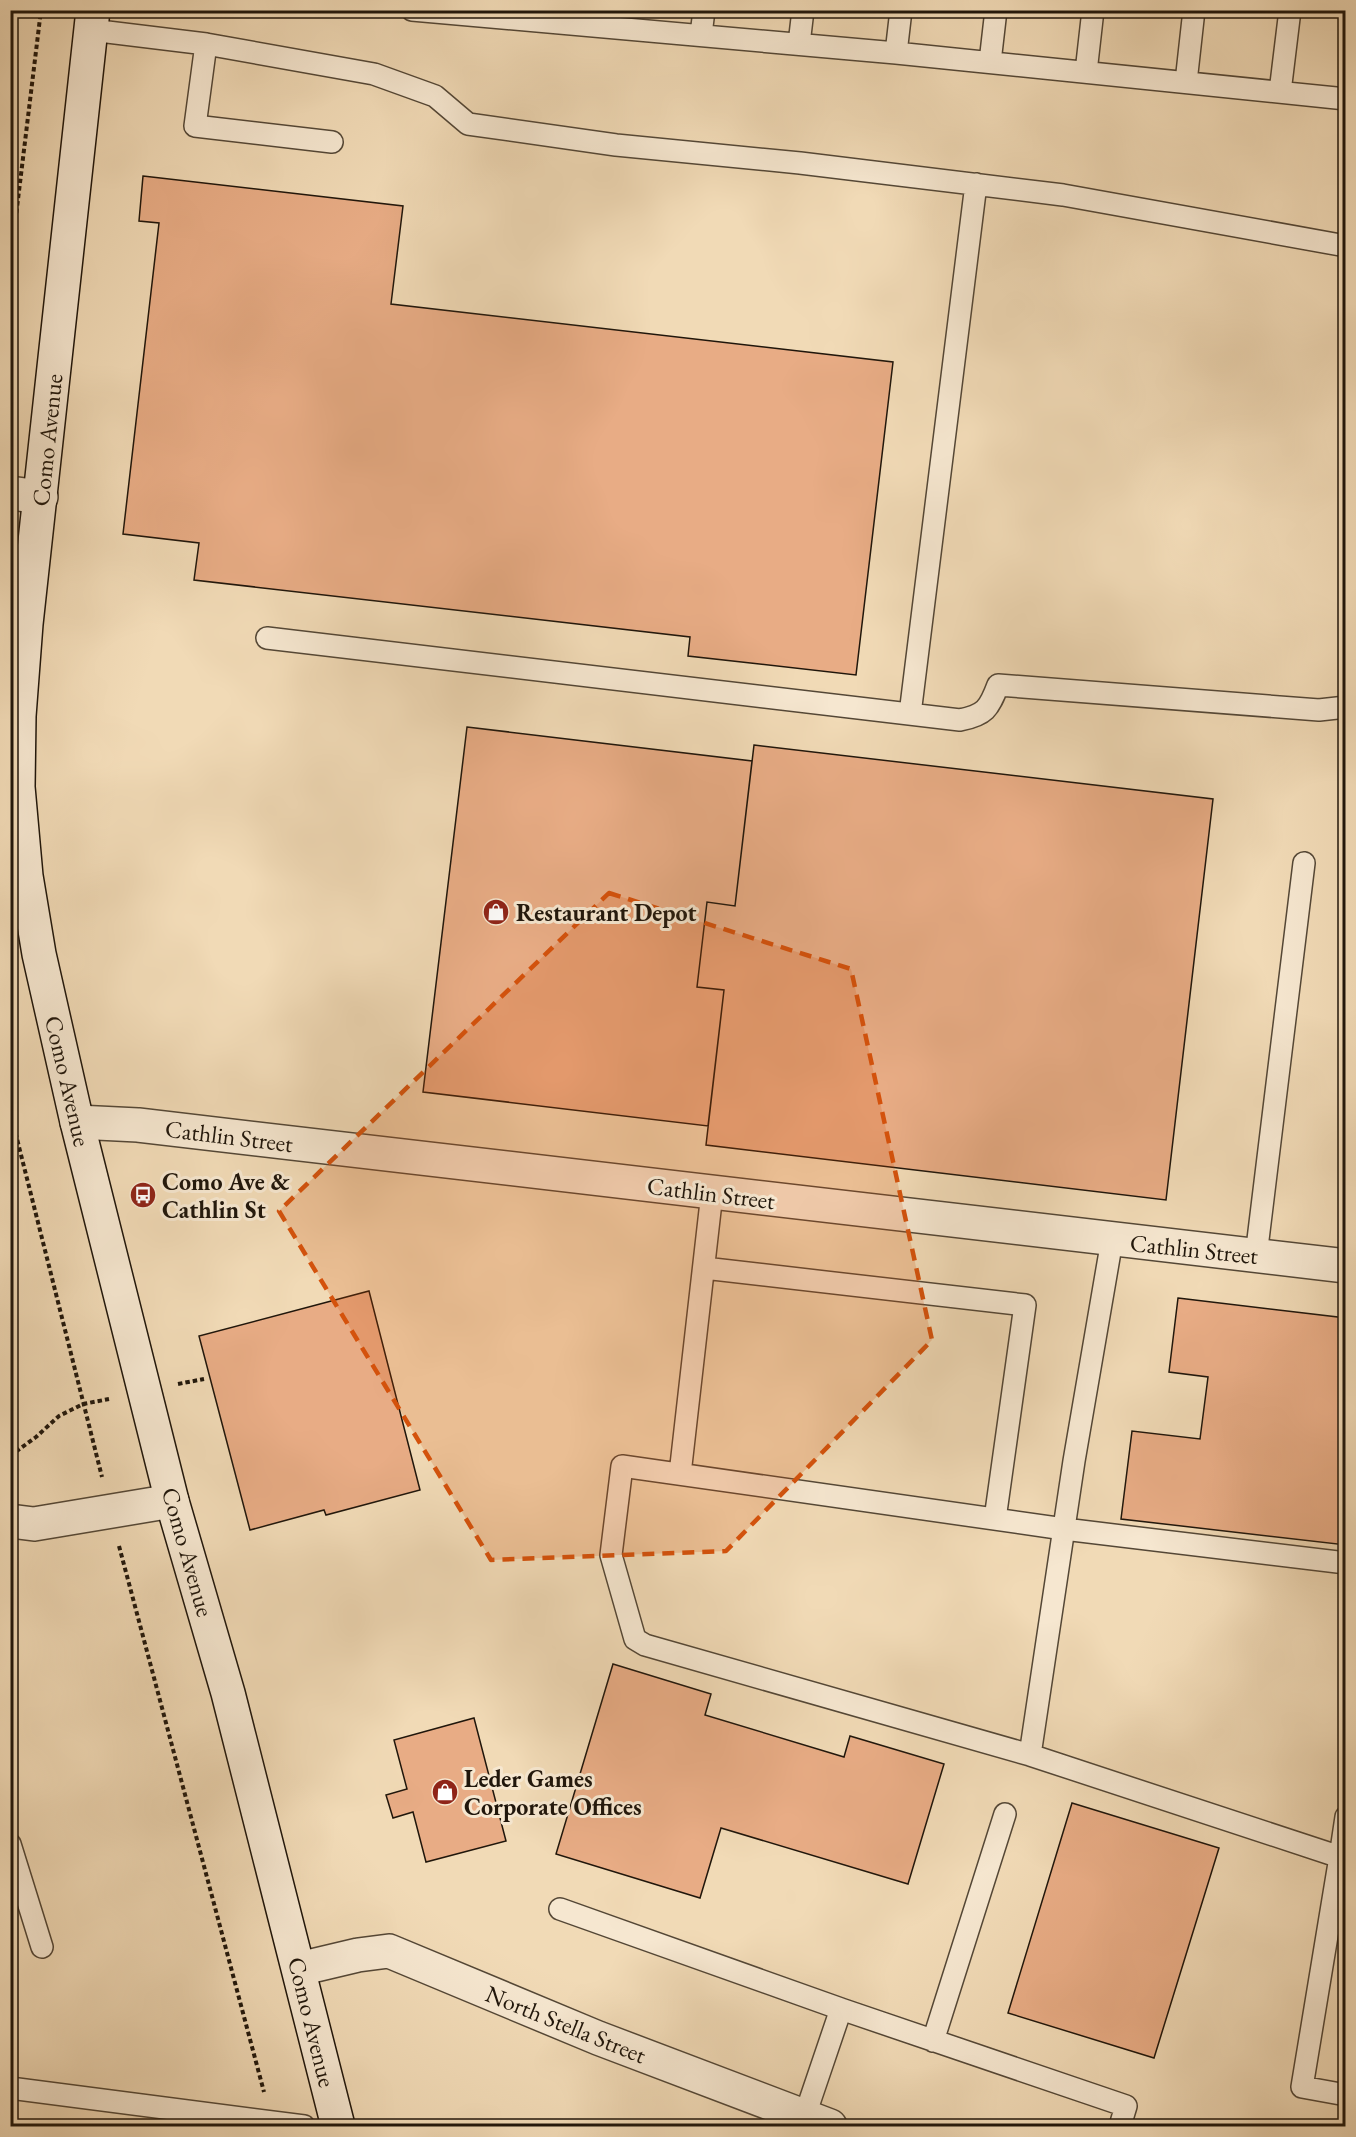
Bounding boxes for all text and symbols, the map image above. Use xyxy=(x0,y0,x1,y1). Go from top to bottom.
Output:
street label: Como Avenue xyxy=(25,372,69,508)
shop icon: Restaurant Depot xyxy=(481,897,511,927)
place label: Restaurant Depot xyxy=(516,897,696,928)
street label: Como Avenue xyxy=(38,1013,98,1149)
street label: Cathlin Street xyxy=(163,1113,295,1159)
place label: Como Ave & Cathlin St xyxy=(162,1166,291,1225)
street label: Cathlin Street xyxy=(645,1170,777,1216)
bus stop icon: Como Ave & Cathlin St xyxy=(128,1180,158,1210)
street label: Cathlin Street xyxy=(1129,1227,1260,1271)
street label: Como Avenue xyxy=(155,1484,221,1620)
place label: Leder Games Corporate Offices xyxy=(464,1763,642,1822)
shop icon: Leder Games Corporate Offices xyxy=(430,1777,460,1807)
street label: Como Avenue xyxy=(281,1954,343,2090)
street label: North Stella Street xyxy=(481,1978,651,2070)

